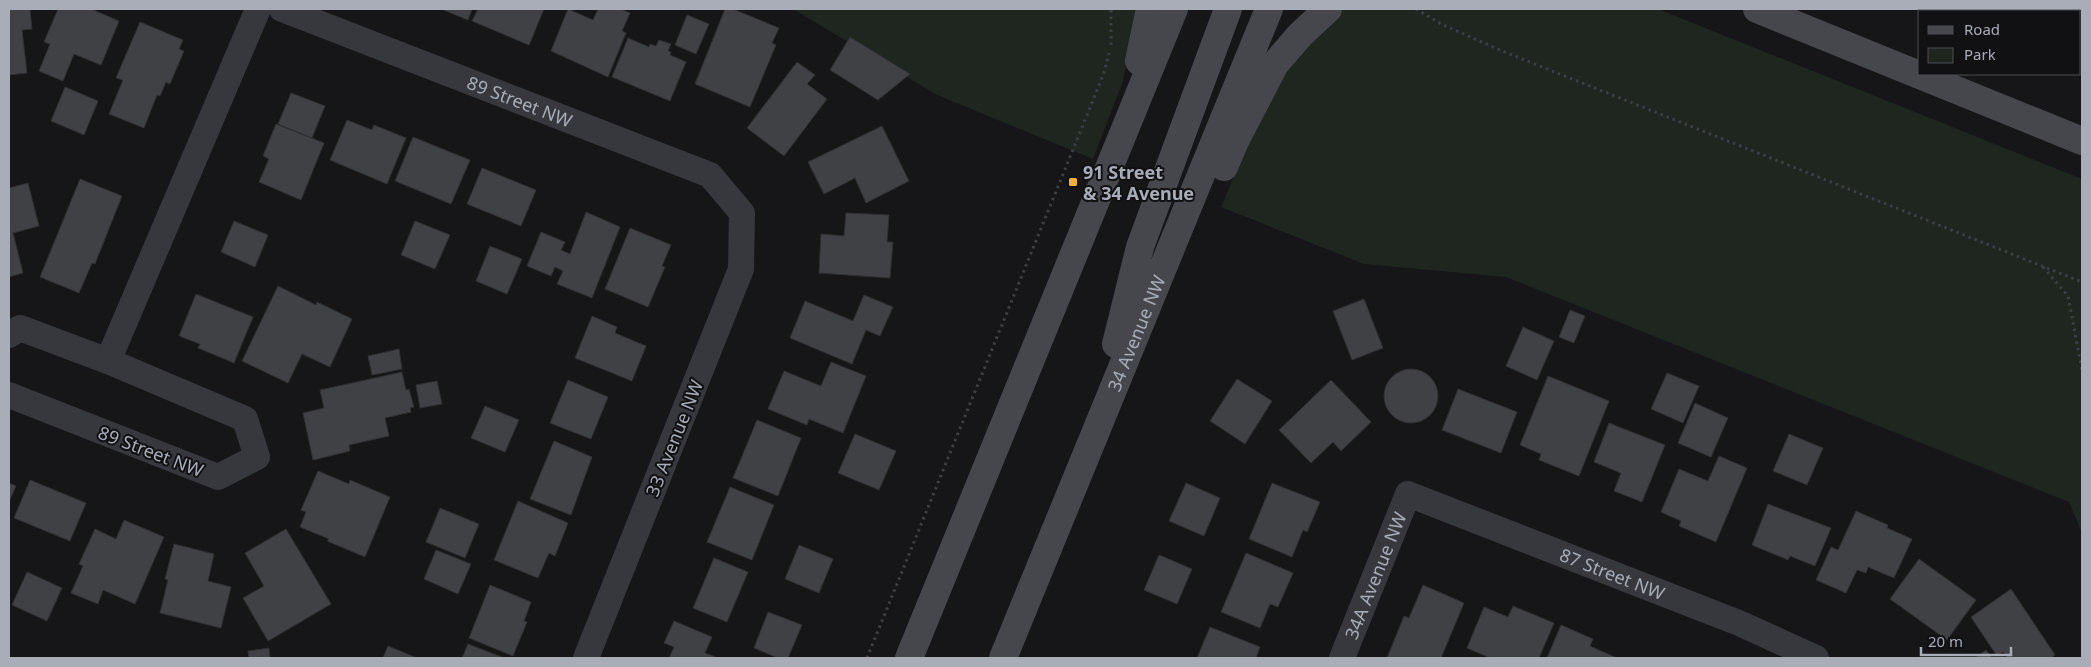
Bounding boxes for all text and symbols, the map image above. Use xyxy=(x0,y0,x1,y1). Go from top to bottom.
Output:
legend xyxy=(1918,10,2081,75)
text: Road xyxy=(1964,19,2000,39)
text: Park xyxy=(1964,44,1996,64)
street label: 89 Street NW xyxy=(464,70,576,133)
place label: 91 Street & 34 Avenue xyxy=(1083,160,1194,205)
marker: 91 Street & 34 Avenue xyxy=(1067,176,1079,188)
street label: 34 Avenue NW xyxy=(1102,271,1171,395)
street label: 33 Avenue NW xyxy=(640,376,708,500)
street label: 89 Street NW xyxy=(95,420,207,482)
street label: 34A Avenue NW xyxy=(1339,508,1412,643)
street label: 87 Street NW xyxy=(1556,542,1668,605)
scale bar xyxy=(1921,624,2011,656)
text: 20 m xyxy=(1928,631,1963,651)

